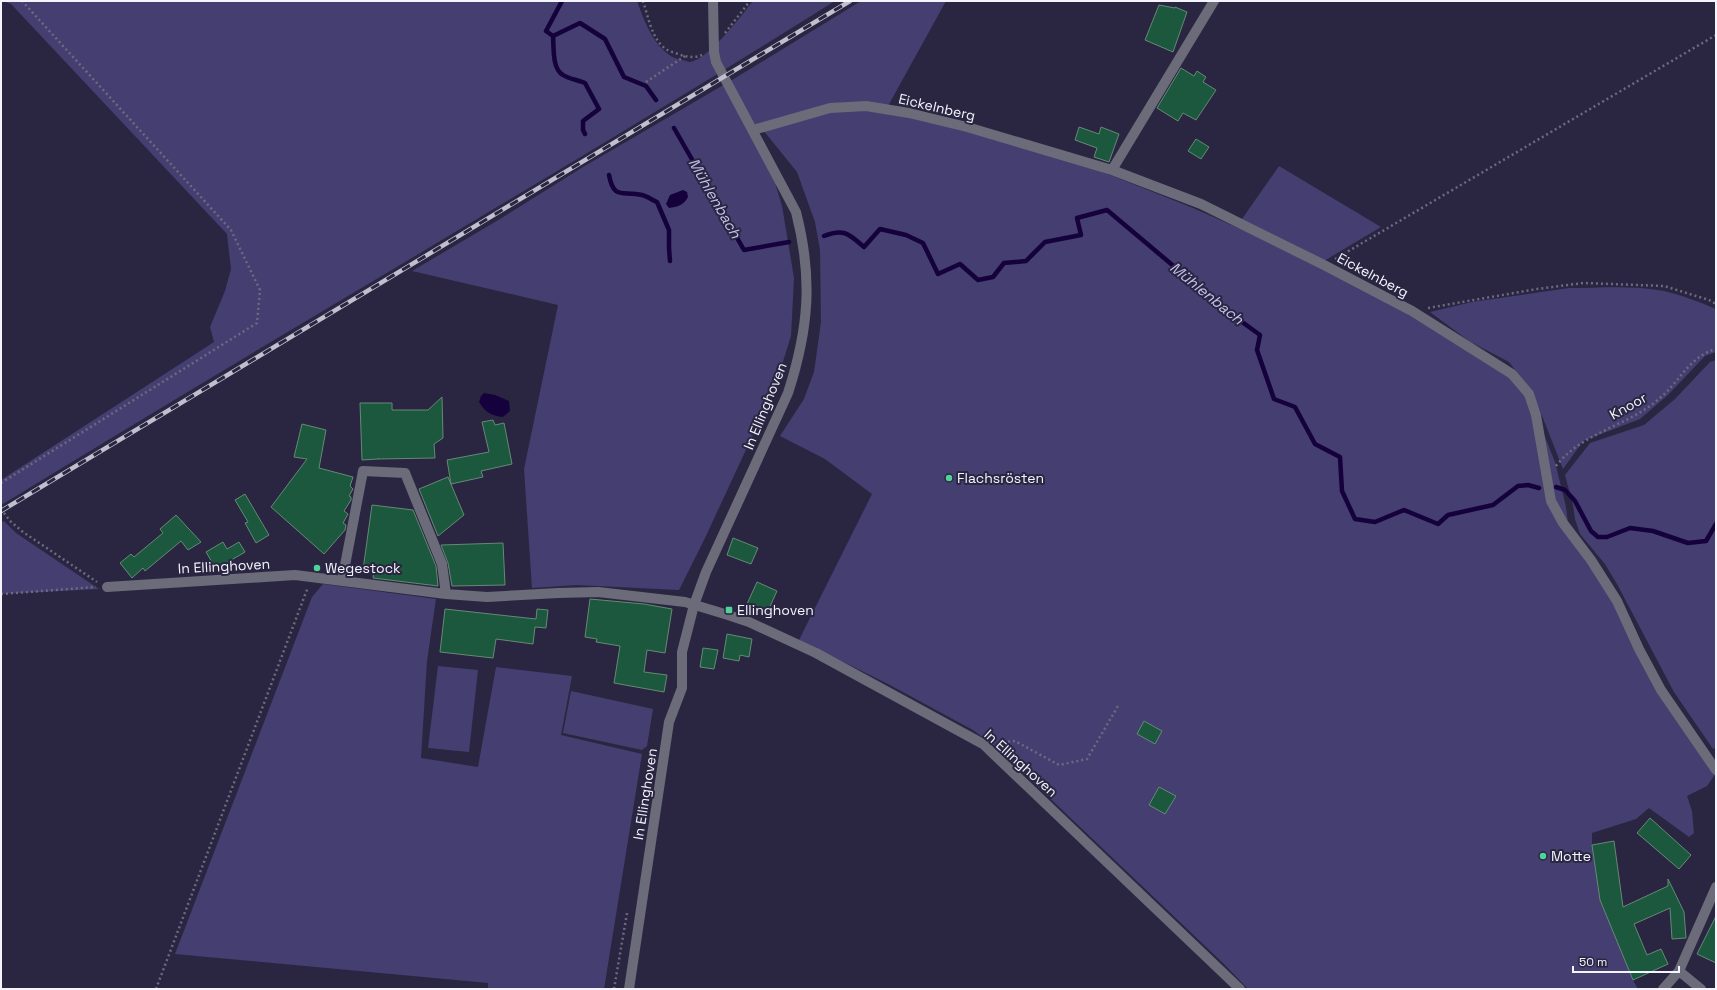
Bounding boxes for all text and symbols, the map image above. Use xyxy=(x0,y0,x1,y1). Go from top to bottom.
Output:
street label: Eickelnberg xyxy=(897,89,977,125)
water label: Mühlenbach xyxy=(684,155,746,242)
street label: Eickelnberg xyxy=(1334,249,1412,301)
water label: Mühlenbach xyxy=(1166,257,1248,329)
street label: In Ellinghoven xyxy=(739,360,791,452)
street label: Knoor xyxy=(1606,389,1650,423)
place label: Flachsrösten xyxy=(957,469,1044,487)
marker: Flachsrösten xyxy=(944,473,954,483)
street label: In Ellinghoven xyxy=(177,555,271,577)
place label: Wegestock xyxy=(325,559,401,577)
marker: Wegestock xyxy=(312,563,322,573)
place label: Ellinghoven xyxy=(737,601,814,619)
marker: Ellinghoven xyxy=(724,605,734,615)
street label: In Ellinghoven xyxy=(981,725,1061,801)
street label: In Ellinghoven xyxy=(629,747,661,841)
place label: Motte xyxy=(1551,847,1591,865)
marker: Motte xyxy=(1538,851,1548,861)
scale bar xyxy=(1573,948,1679,974)
text: 50 m xyxy=(1579,954,1607,970)

